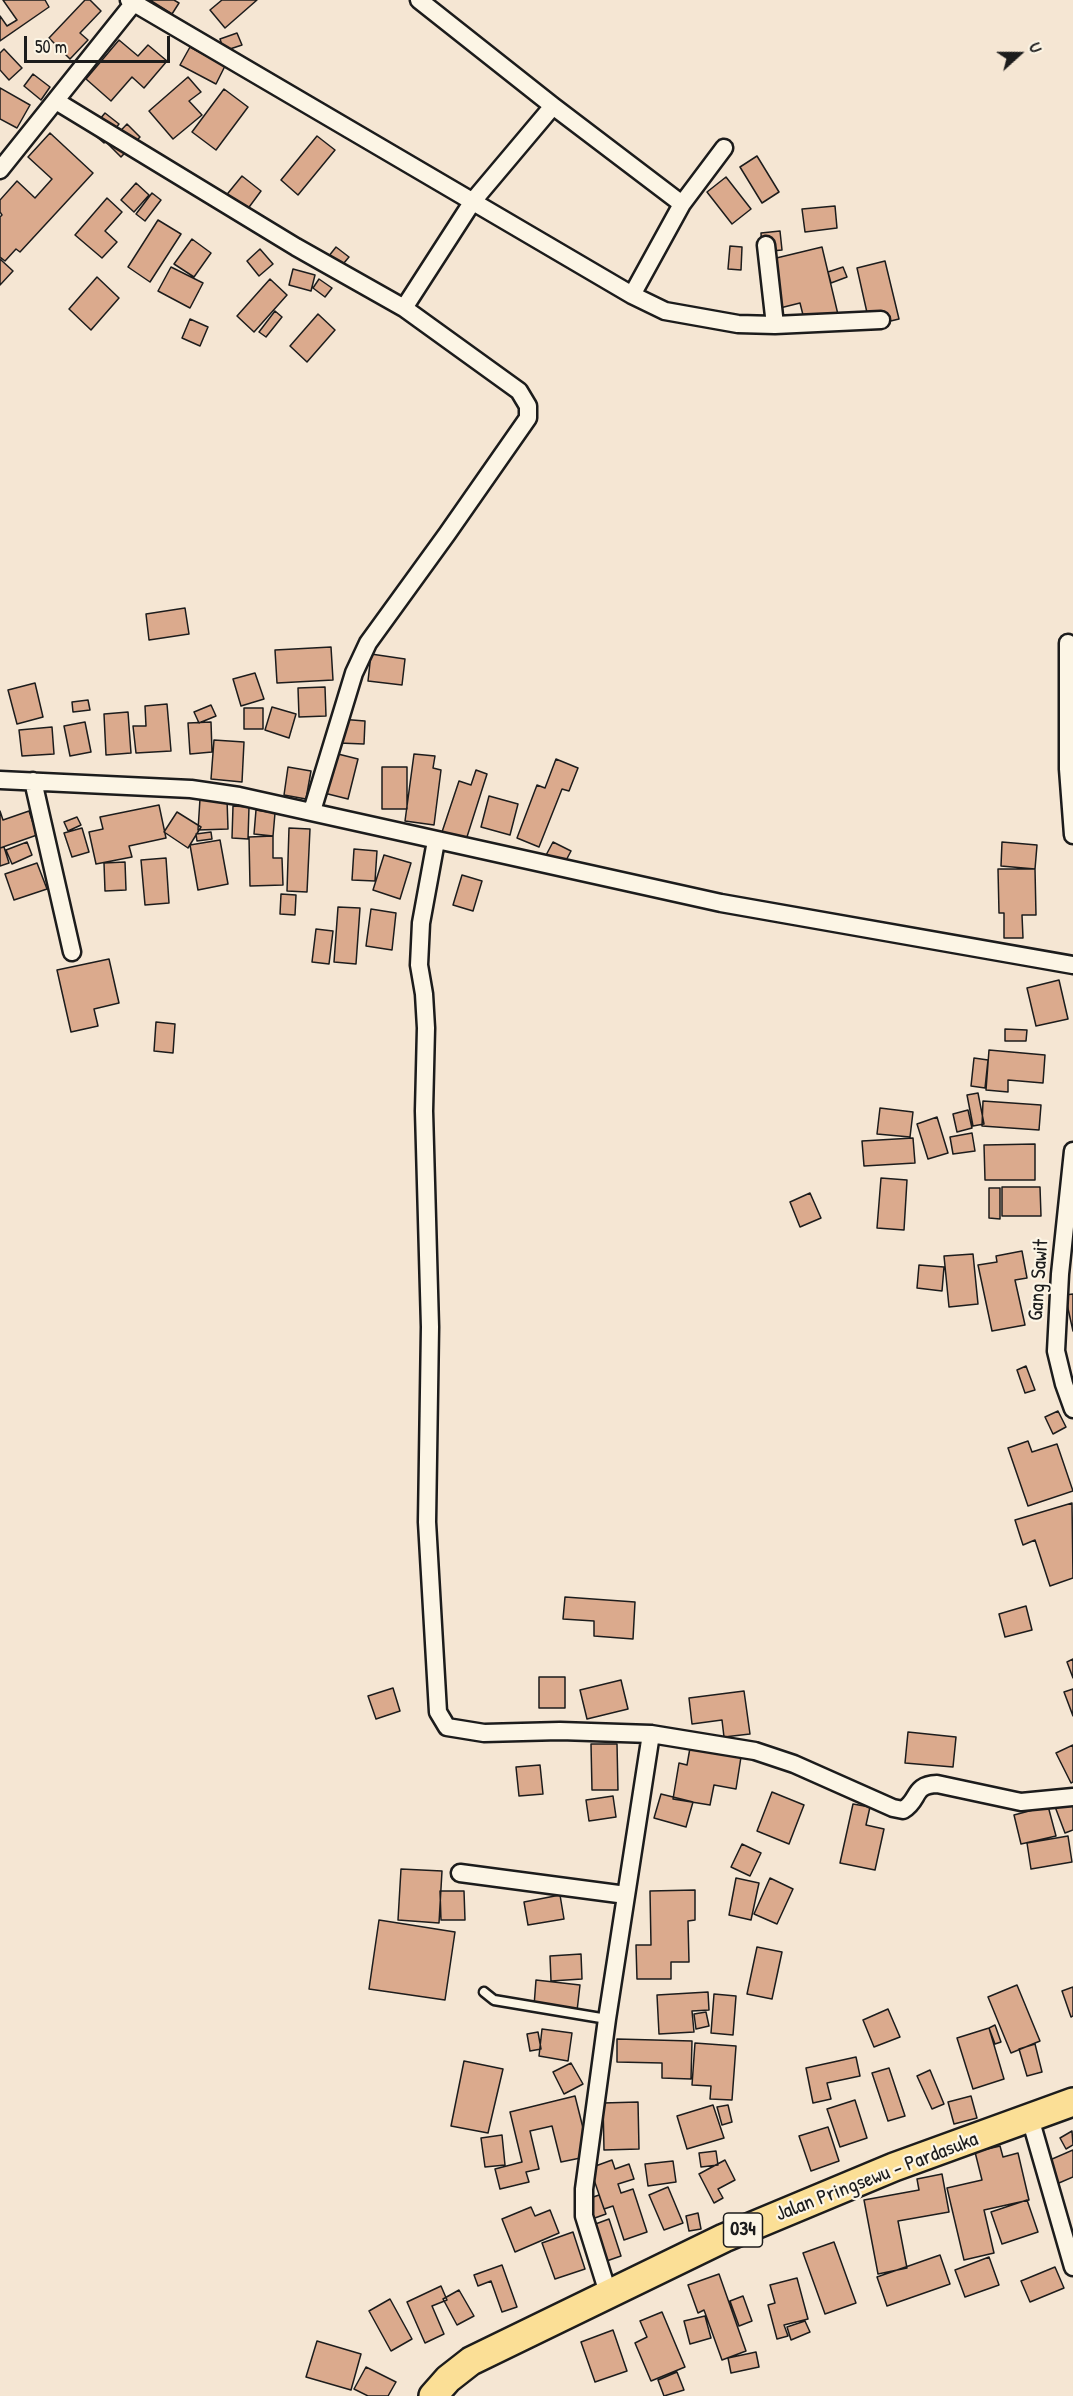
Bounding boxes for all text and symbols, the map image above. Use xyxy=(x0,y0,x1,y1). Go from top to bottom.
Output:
scale bar xyxy=(27,24,172,62)
north arrow xyxy=(989,24,1049,84)
text: 50 m xyxy=(35,34,67,59)
text: U xyxy=(1024,39,1048,56)
street label: Gang Sawit xyxy=(1024,1238,1054,1322)
street label: Jalan Pringsewu - Pardasuka xyxy=(772,2127,982,2227)
road number: 034 xyxy=(724,2213,762,2247)

